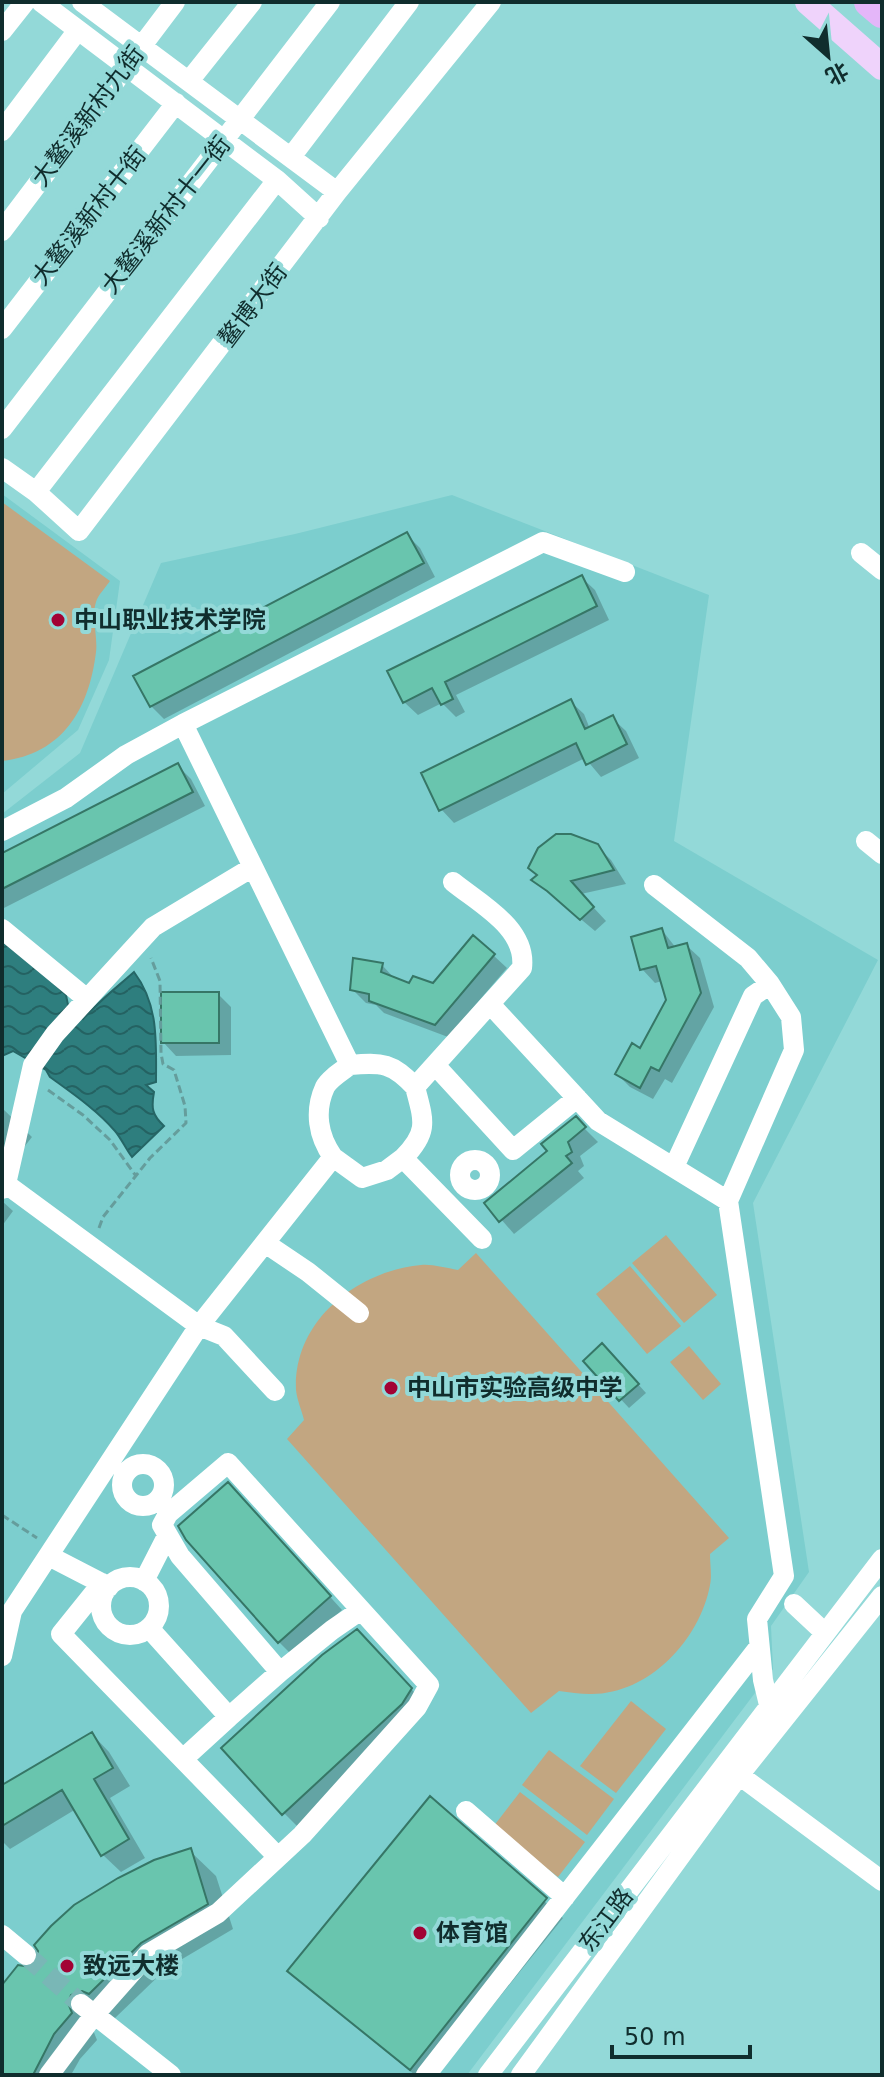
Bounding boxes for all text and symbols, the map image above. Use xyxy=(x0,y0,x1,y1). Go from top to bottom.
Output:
north arrow xyxy=(788,16,868,96)
street label: 大鳌溪新村九街 xyxy=(26,40,150,192)
text: 北 xyxy=(821,57,852,90)
street label: 大鳌溪新村十一街 xyxy=(96,131,236,299)
street label: 大鳌溪新村十街 xyxy=(26,141,152,291)
street label: 鳌博大街 xyxy=(213,258,293,352)
place label: 中山职业技术学院 xyxy=(74,606,266,634)
marker: 中山职业技术学院 xyxy=(49,611,67,629)
place label: 中山市实验高级中学 xyxy=(407,1374,623,1402)
marker: 中山市实验高级中学 xyxy=(382,1379,400,1397)
street label: 东江路 xyxy=(573,1883,639,1957)
place label: 体育馆 xyxy=(436,1919,508,1947)
marker: 体育馆 xyxy=(411,1924,429,1942)
place label: 致远大楼 xyxy=(83,1952,179,1980)
marker: 致远大楼 xyxy=(58,1957,76,1975)
scale bar xyxy=(612,2009,750,2059)
text: 50 m xyxy=(624,2023,686,2051)

